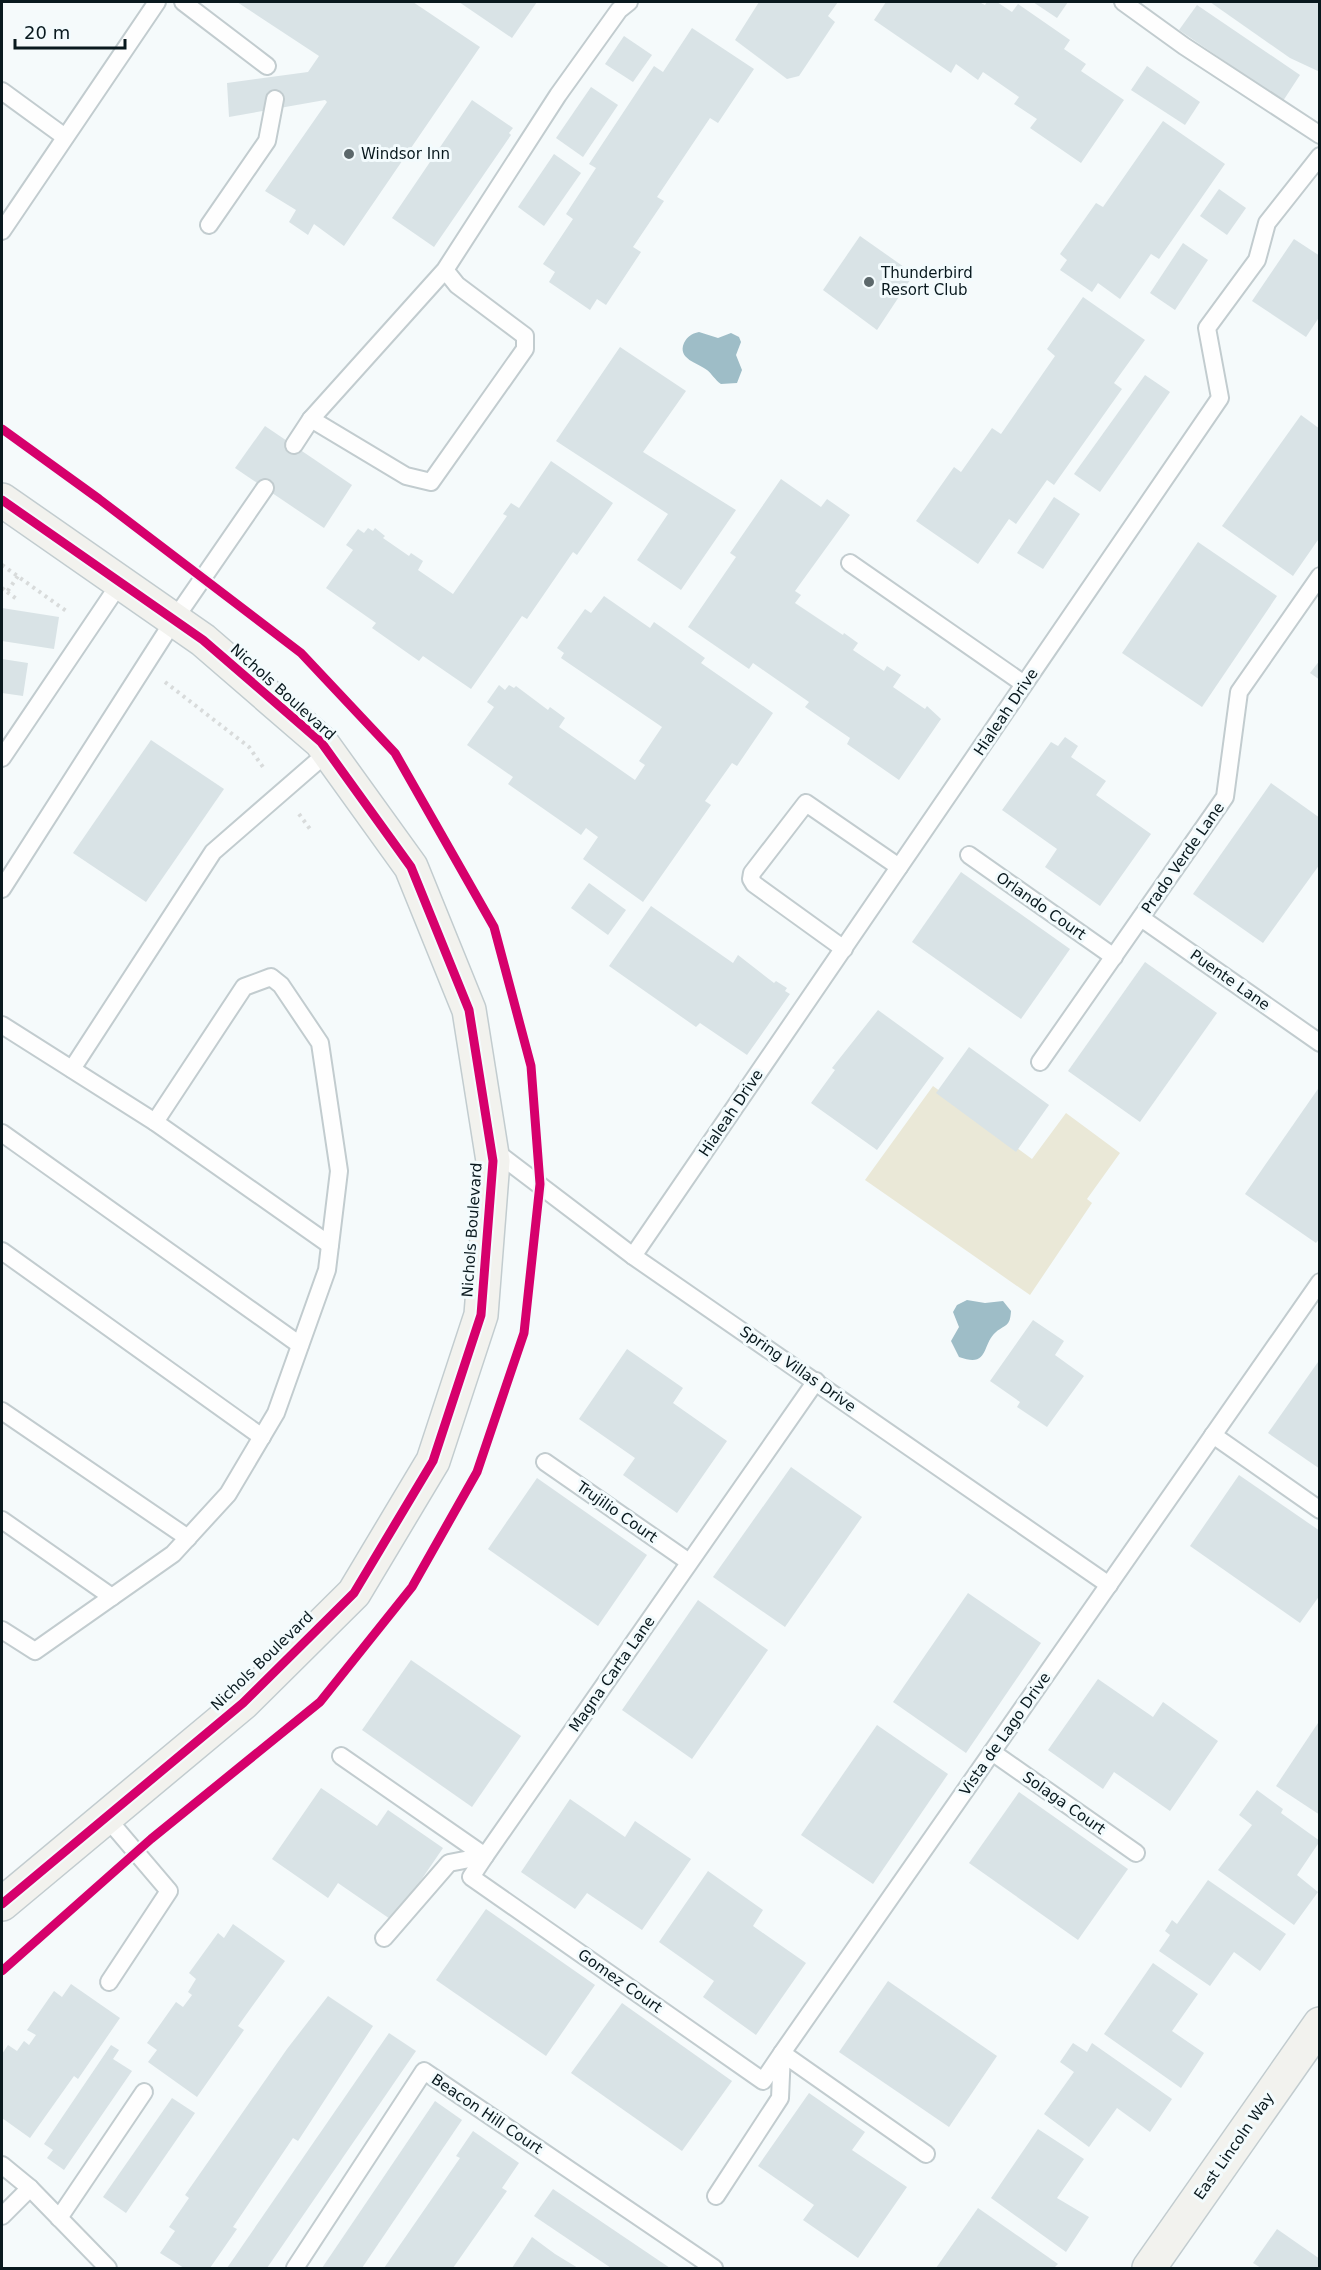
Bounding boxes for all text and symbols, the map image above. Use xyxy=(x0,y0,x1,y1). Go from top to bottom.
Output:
scale bar xyxy=(15,12,124,50)
text: 20 m xyxy=(24,22,70,43)
place label: Windsor Inn xyxy=(361,145,450,163)
marker: Windsor Inn xyxy=(342,147,356,161)
place label: Thunderbird Resort Club xyxy=(880,264,973,299)
marker: Thunderbird Resort Club xyxy=(862,275,876,289)
street label: Nichols Boulevard xyxy=(227,640,339,744)
street label: Hialeah Drive xyxy=(970,665,1042,759)
street label: Prado Verde Lane xyxy=(1138,799,1228,917)
street label: Orlando Court xyxy=(993,868,1089,944)
street label: Puente Lane xyxy=(1187,946,1273,1014)
street label: Hialeah Drive xyxy=(695,1066,767,1160)
street label: Nichols Boulevard xyxy=(458,1162,486,1298)
street label: Spring Villas Drive xyxy=(737,1322,859,1416)
street label: Trujilio Court xyxy=(572,1477,661,1547)
street label: Nichols Boulevard xyxy=(207,1608,317,1714)
street label: Magna Carta Lane xyxy=(565,1613,659,1735)
street label: Vista de Lago Drive xyxy=(956,1669,1054,1799)
street label: Solaga Court xyxy=(1019,1768,1109,1838)
street label: Gomez Court xyxy=(574,1945,666,2017)
street label: Beacon Hill Court xyxy=(428,2070,546,2158)
street label: East Lincoln Way xyxy=(1190,2089,1278,2203)

